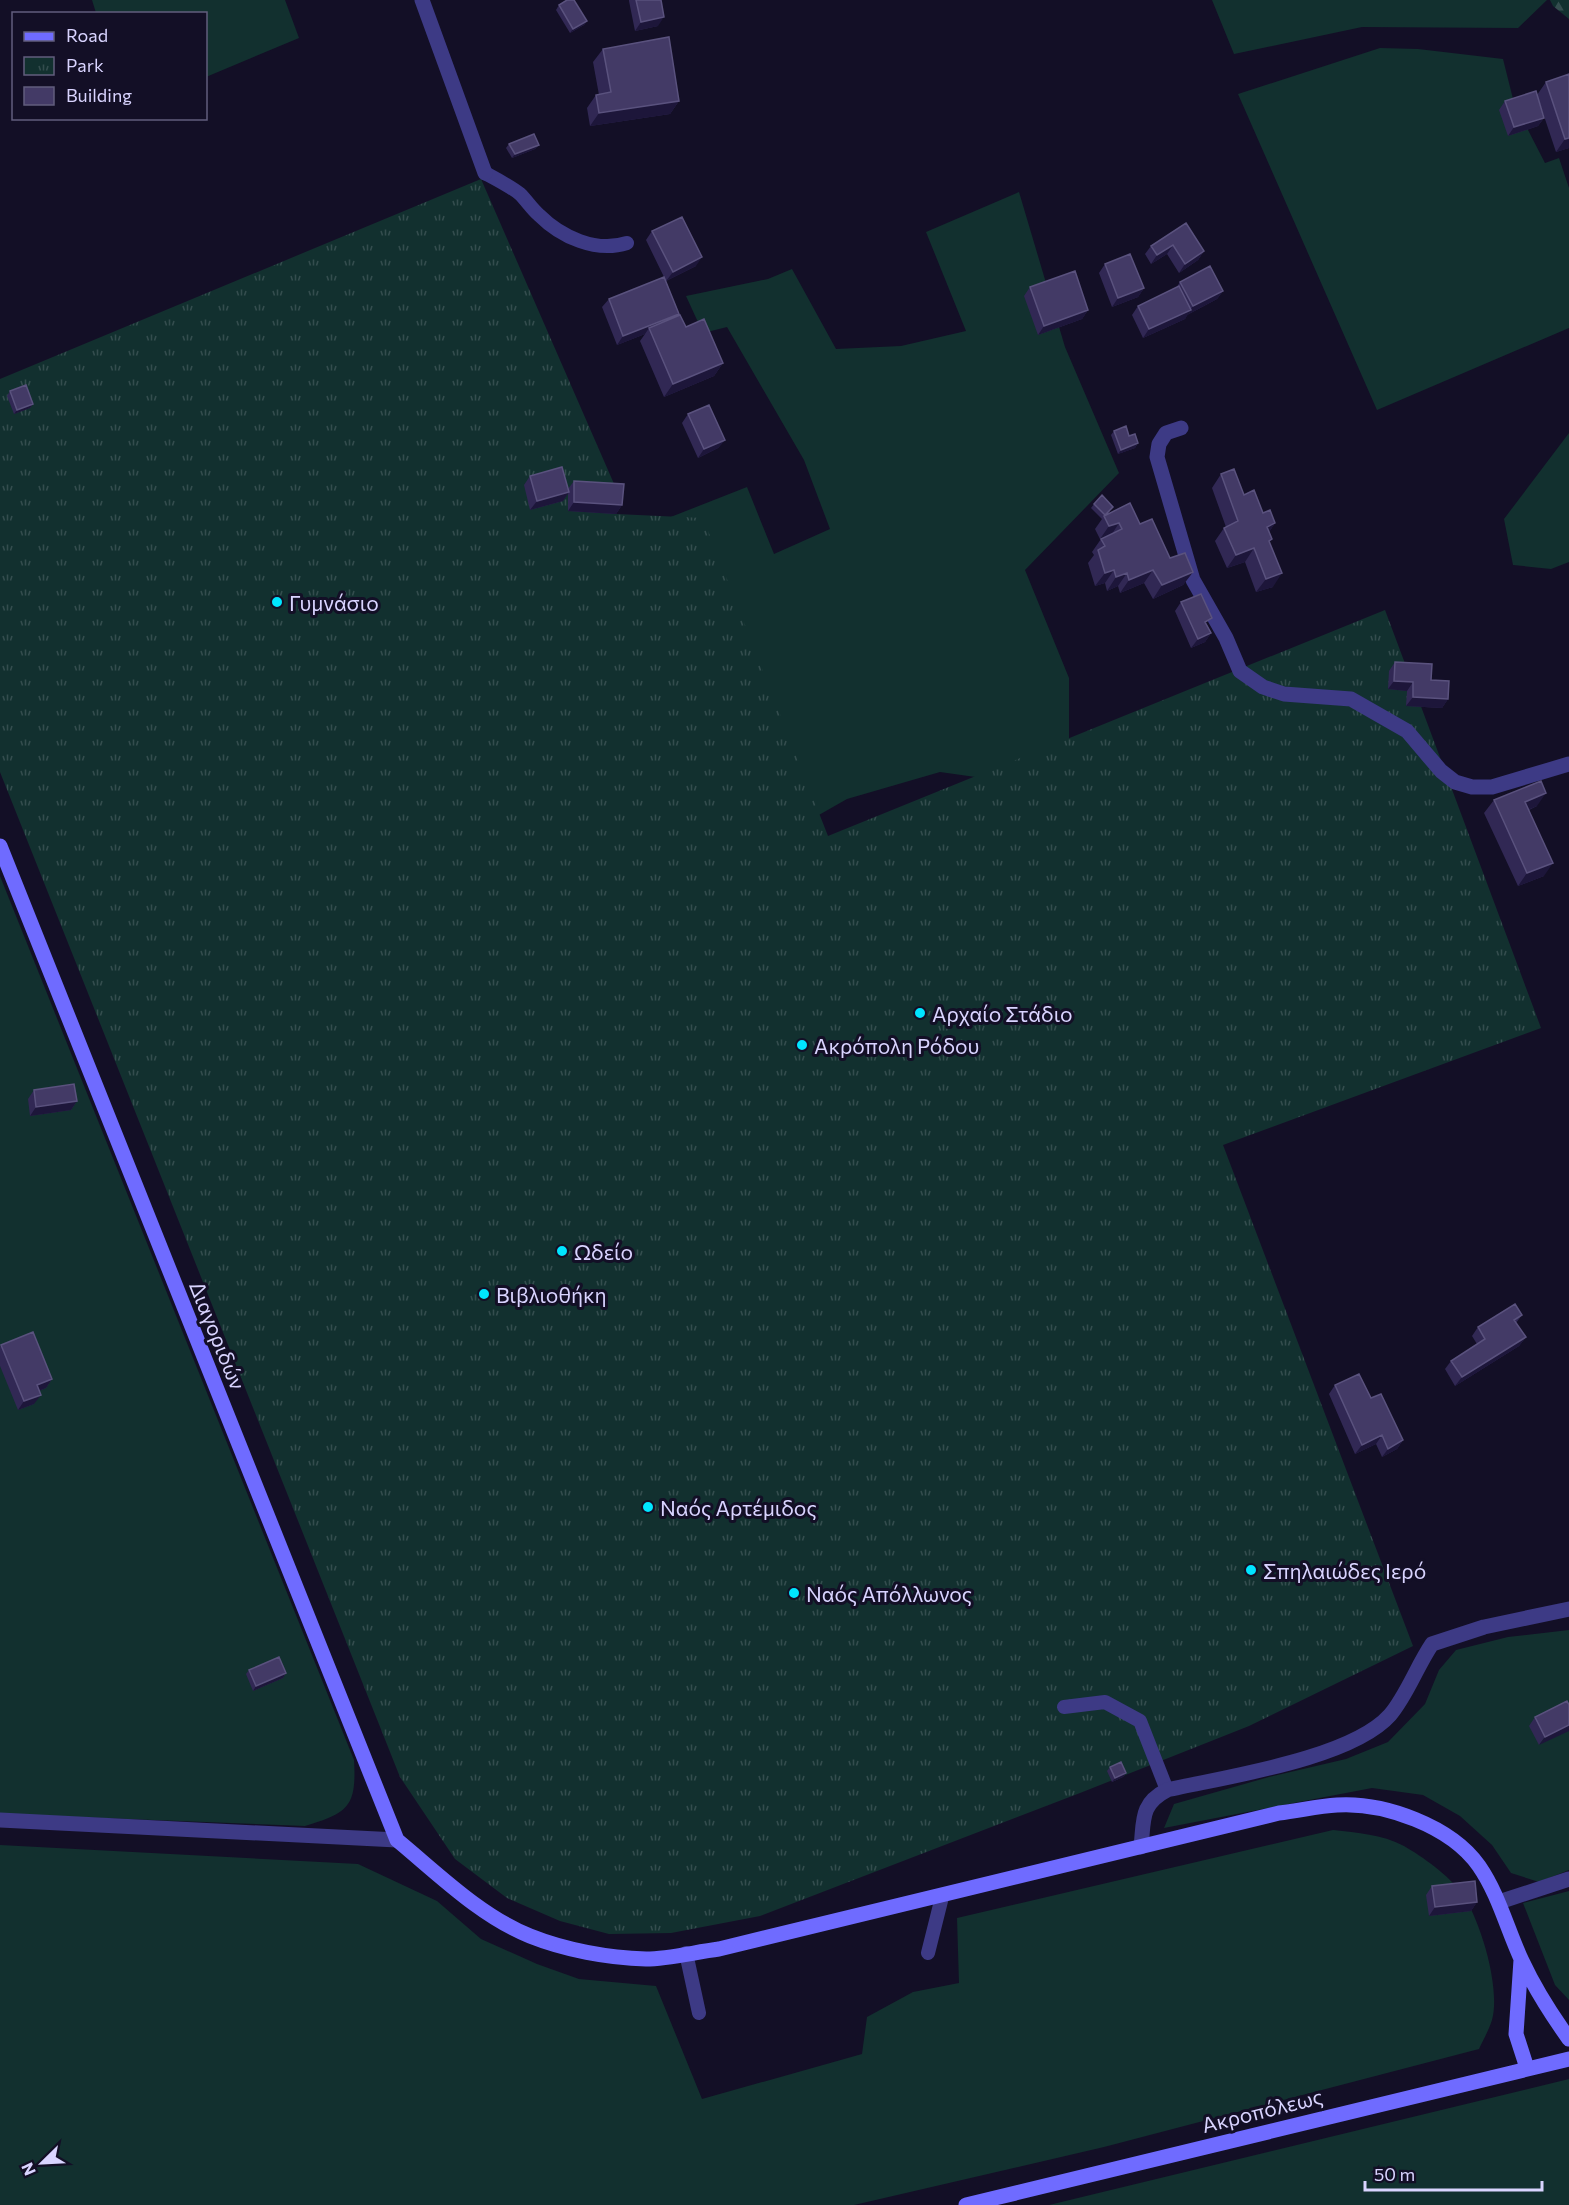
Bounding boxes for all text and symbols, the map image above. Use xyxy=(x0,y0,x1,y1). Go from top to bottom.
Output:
legend xyxy=(12,12,207,120)
text: Road xyxy=(66,24,108,46)
text: Park xyxy=(66,54,104,76)
text: Building xyxy=(66,84,132,106)
place label: Γυμνάσιο xyxy=(289,590,379,615)
marker: Γυμνάσιο xyxy=(270,595,284,609)
place label: Αρχαίο Στάδιο xyxy=(932,1001,1073,1026)
marker: Αρχαίο Στάδιο xyxy=(913,1006,927,1020)
place label: Ακρόπολη Ρόδου xyxy=(814,1033,979,1058)
marker: Ακρόπολη Ρόδου xyxy=(795,1038,809,1052)
place label: Ωδείο xyxy=(574,1239,633,1264)
marker: Ωδείο xyxy=(555,1244,569,1258)
street label: Διαγοριδών xyxy=(185,1277,251,1393)
place label: Βιβλιοθήκη xyxy=(496,1282,606,1307)
marker: Βιβλιοθήκη xyxy=(477,1287,491,1301)
place label: Ναός Αρτέμιδος xyxy=(660,1495,817,1520)
marker: Ναός Αρτέμιδος xyxy=(641,1500,655,1514)
place label: Σπηλαιώδες Ιερό xyxy=(1263,1558,1426,1583)
marker: Σπηλαιώδες Ιερό xyxy=(1244,1563,1258,1577)
place label: Ναός Απόλλωνος xyxy=(806,1581,972,1606)
marker: Ναός Απόλλωνος xyxy=(787,1586,801,1600)
street label: Ακροπόλεως xyxy=(1199,2083,1325,2137)
north arrow xyxy=(12,2133,72,2193)
scale bar xyxy=(1365,2154,1542,2192)
text: N xyxy=(17,2160,39,2179)
text: 50 m xyxy=(1374,2163,1415,2185)

